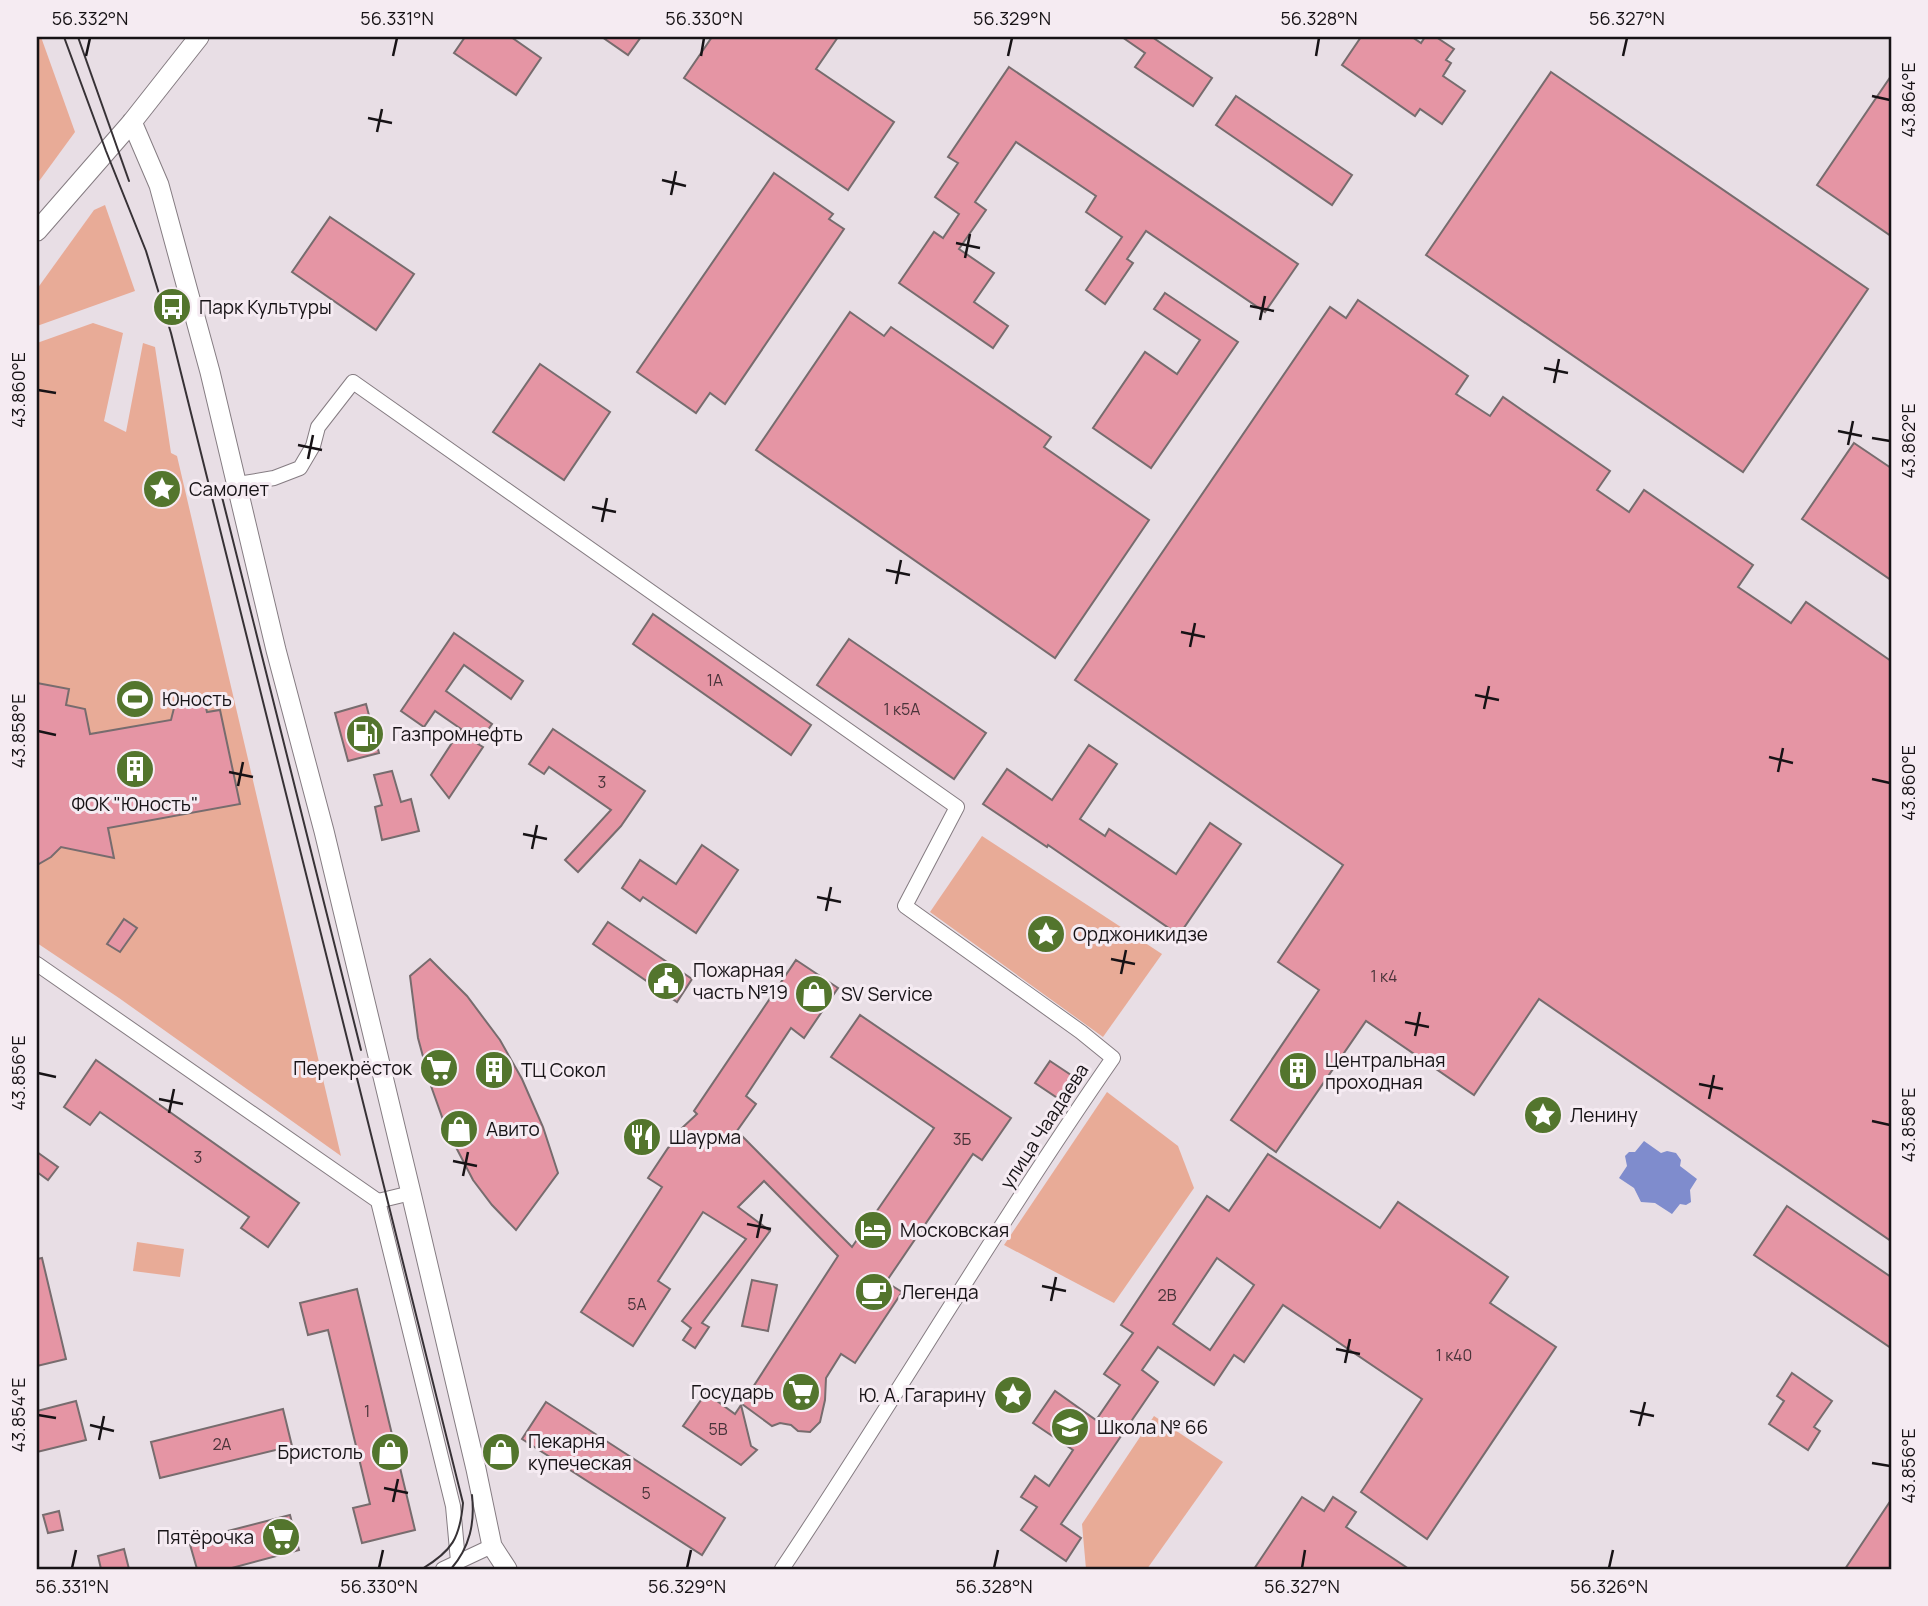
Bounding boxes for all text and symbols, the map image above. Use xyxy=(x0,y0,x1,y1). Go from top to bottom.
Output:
text: 56.332°N xyxy=(52,6,128,30)
text: 56.331°N xyxy=(360,6,434,30)
text: 56.330°N xyxy=(665,6,743,30)
text: 56.329°N xyxy=(973,6,1051,30)
text: 56.328°N xyxy=(1280,6,1358,30)
text: 56.327°N xyxy=(1589,6,1665,30)
text: 43.864°E xyxy=(1896,62,1920,138)
bus stop icon: Парк Культуры xyxy=(151,286,193,328)
place label: Парк Культуры xyxy=(199,294,332,320)
text: 43.860°E xyxy=(6,352,30,428)
text: 43.862°E xyxy=(1896,403,1920,479)
place icon: Самолет xyxy=(141,468,183,510)
place label: Самолет xyxy=(189,476,269,502)
house number: 1А xyxy=(707,669,723,691)
sports icon: Юность xyxy=(114,678,156,720)
place label: Юность xyxy=(162,686,232,712)
text: 43.858°E xyxy=(6,694,30,768)
house number: 1 к5А xyxy=(884,698,920,720)
fuel station icon: Газпромнефть xyxy=(344,713,386,755)
place label: Газпромнефть xyxy=(392,721,523,747)
text: 43.860°E xyxy=(1896,745,1920,821)
building icon: ФОК "Юность" xyxy=(114,748,156,790)
house number: 3 xyxy=(598,771,606,793)
place label: ФОК "Юность" xyxy=(72,791,198,817)
place icon: Орджоникидзе xyxy=(1025,913,1067,955)
place label: Орджоникидзе xyxy=(1073,921,1208,947)
place label: Пожарная часть №19 xyxy=(693,957,788,1005)
public building icon: Пожарная часть №19 xyxy=(645,960,687,1002)
house number: 1 к4 xyxy=(1371,965,1397,987)
shop icon: SV Service xyxy=(793,973,835,1015)
place label: SV Service xyxy=(841,981,933,1007)
text: 43.856°E xyxy=(6,1035,30,1111)
supermarket icon: Перекрёсток xyxy=(418,1047,460,1089)
place label: Центральная проходная xyxy=(1325,1047,1445,1095)
building icon: ТЦ Сокол xyxy=(473,1049,515,1091)
building icon: Центральная проходная xyxy=(1277,1050,1319,1092)
place label: Перекрёсток xyxy=(293,1055,413,1081)
place label: ТЦ Сокол xyxy=(521,1057,606,1083)
street label: улица Чаадаева xyxy=(994,1058,1094,1194)
text: 43.858°E xyxy=(1896,1088,1920,1162)
place icon: Ленину xyxy=(1522,1094,1564,1136)
place label: Ленину xyxy=(1570,1102,1638,1128)
shop icon: Авито xyxy=(438,1108,480,1150)
place label: Авито xyxy=(486,1116,540,1142)
restaurant icon: Шаурма xyxy=(621,1116,663,1158)
place label: Шаурма xyxy=(669,1124,741,1150)
house number: 3Б xyxy=(953,1128,972,1150)
house number: 3 xyxy=(194,1146,202,1168)
hotel icon: Московская xyxy=(852,1209,894,1251)
place label: Московская xyxy=(900,1217,1009,1243)
cafe icon: Легенда xyxy=(853,1271,895,1313)
place label: Легенда xyxy=(901,1279,979,1305)
house number: 2В xyxy=(1158,1284,1177,1306)
house number: 5А xyxy=(627,1293,647,1315)
house number: 1 к40 xyxy=(1436,1344,1472,1366)
supermarket icon: Государь xyxy=(780,1371,822,1413)
place icon: Ю. А. Гагарину xyxy=(992,1374,1034,1416)
text: 43.854°E xyxy=(6,1378,30,1452)
place label: Государь xyxy=(691,1379,774,1405)
place label: Ю. А. Гагарину xyxy=(859,1382,986,1408)
house number: 1 xyxy=(364,1400,370,1422)
school or university icon: Школа № 66 xyxy=(1049,1406,1091,1448)
place label: Школа № 66 xyxy=(1097,1414,1208,1440)
house number: 5В xyxy=(708,1418,728,1440)
place label: Пекарня купеческая xyxy=(528,1428,632,1476)
text: 43.856°E xyxy=(1896,1428,1920,1504)
shop icon: Бристоль xyxy=(369,1431,411,1473)
shop icon: Пекарня купеческая xyxy=(480,1431,522,1473)
house number: 2А xyxy=(213,1433,231,1455)
place label: Бристоль xyxy=(277,1439,363,1465)
house number: 5 xyxy=(641,1482,651,1504)
supermarket icon: Пятёрочка xyxy=(260,1516,302,1558)
place label: Пятёрочка xyxy=(157,1524,254,1550)
text: 56.331°N xyxy=(35,1574,109,1598)
text: 56.330°N xyxy=(340,1574,418,1598)
text: 56.329°N xyxy=(648,1574,726,1598)
text: 56.328°N xyxy=(955,1574,1033,1598)
text: 56.327°N xyxy=(1264,1574,1340,1598)
text: 56.326°N xyxy=(1570,1574,1648,1598)

